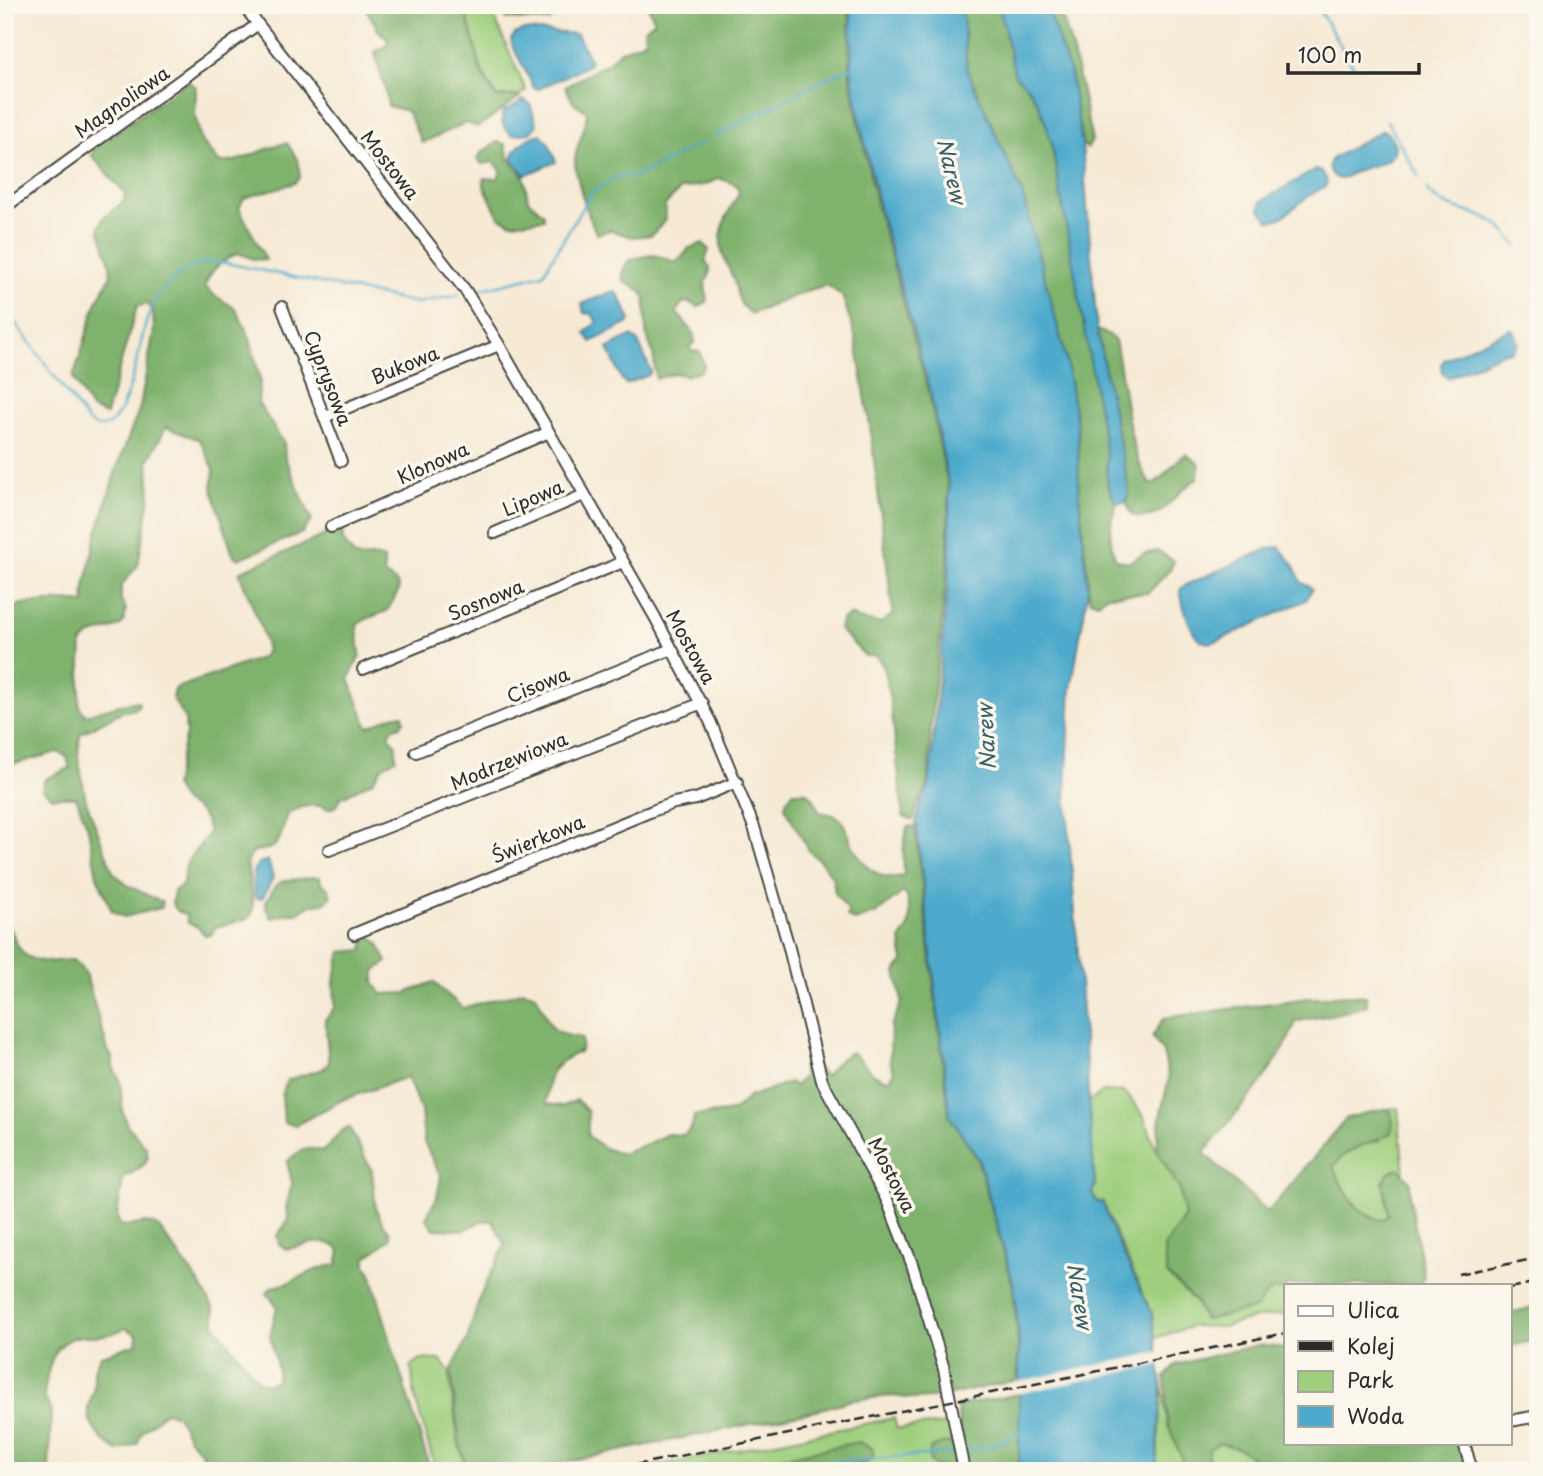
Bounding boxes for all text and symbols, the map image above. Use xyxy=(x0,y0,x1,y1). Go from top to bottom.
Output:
scale bar xyxy=(1288,32,1419,76)
text: 100 m xyxy=(1298,38,1362,70)
street label: Magnoliowa xyxy=(68,58,175,144)
street label: Mostowa xyxy=(355,124,427,205)
water label: Narew xyxy=(930,135,977,209)
street label: Cyprysowa xyxy=(298,326,360,430)
street label: Bukowa xyxy=(367,338,443,390)
street label: Klonowa xyxy=(392,434,473,490)
street label: Lipowa xyxy=(498,472,568,522)
street label: Sosnowa xyxy=(444,571,528,627)
street label: Mostowa xyxy=(660,604,724,689)
street label: Cisowa xyxy=(502,659,573,709)
water label: Narew xyxy=(967,701,1003,771)
street label: Modrzewiowa xyxy=(446,724,572,796)
street label: Świerkowa xyxy=(487,807,589,869)
street label: Mostowa xyxy=(862,1132,924,1217)
water label: Narew xyxy=(1060,1261,1102,1334)
legend xyxy=(1284,1284,1512,1444)
text: Ulica xyxy=(1347,1293,1400,1325)
text: Kolej xyxy=(1347,1329,1395,1361)
text: Park xyxy=(1347,1363,1394,1395)
text: Woda xyxy=(1347,1399,1404,1431)

